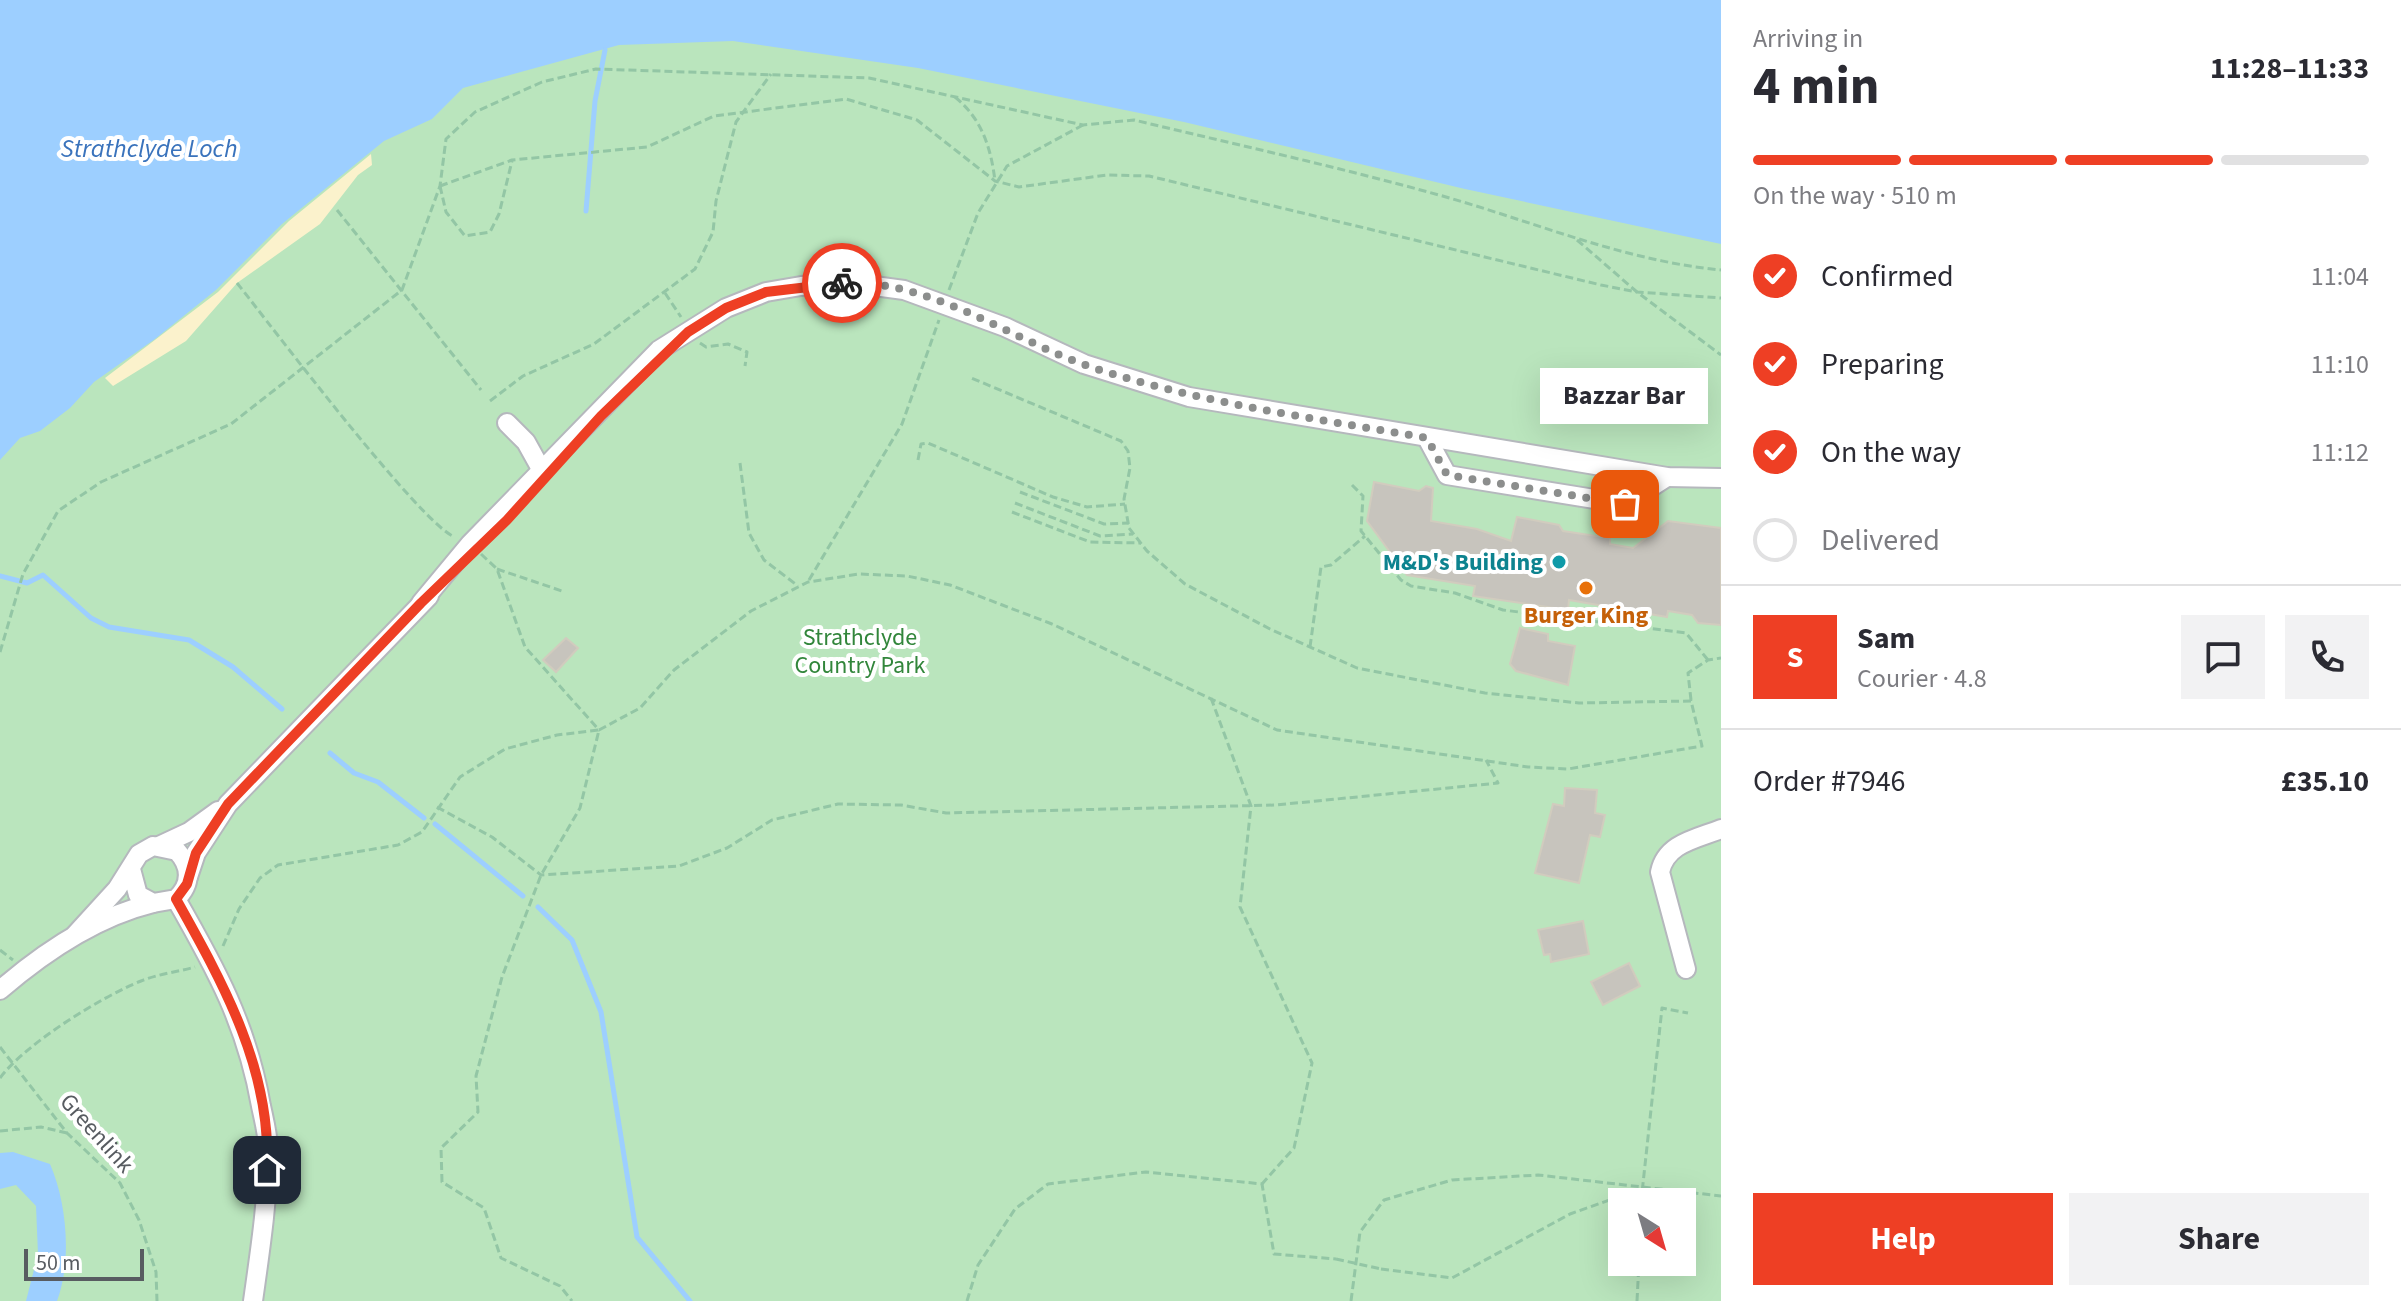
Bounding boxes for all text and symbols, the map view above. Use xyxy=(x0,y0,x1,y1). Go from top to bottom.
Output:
text: Arriving in xyxy=(1753,20,1863,57)
text: 11:28–11:33 xyxy=(2210,47,2369,90)
text: 4 min xyxy=(1753,50,1880,124)
water label: Strathclyde Loch xyxy=(61,130,238,167)
text: On the way · 510 m xyxy=(1753,177,1957,214)
courier xyxy=(802,243,882,323)
icon: check xyxy=(1753,254,1797,298)
text: Confirmed xyxy=(1821,255,1954,298)
text: 11:04 xyxy=(2311,258,2369,295)
icon: bike xyxy=(820,261,864,305)
icon: check xyxy=(1753,342,1797,386)
text: Preparing xyxy=(1821,343,1944,386)
text: 11:10 xyxy=(2311,346,2369,383)
callout: Bazzar Bar xyxy=(1541,368,1709,424)
text: Bazzar Bar xyxy=(1563,377,1685,414)
icon: check xyxy=(1753,430,1797,474)
text: On the way xyxy=(1821,431,1961,474)
text: 11:12 xyxy=(2311,434,2369,471)
pin xyxy=(1591,470,1659,538)
icon: bag xyxy=(1603,482,1647,526)
text: Delivered xyxy=(1821,519,1940,562)
place label: M&D's Building xyxy=(1383,545,1543,580)
marker: M&D's Building xyxy=(1550,553,1568,571)
marker: Burger King xyxy=(1577,579,1595,597)
place label: Burger King xyxy=(1524,598,1648,633)
button: chat xyxy=(2181,615,2265,699)
button: phone xyxy=(2285,615,2369,699)
text: Sam xyxy=(1857,617,1915,660)
park label: Strathclyde Country Park xyxy=(795,620,926,683)
text: S xyxy=(1787,636,1803,679)
text: Courier · 4.8 xyxy=(1857,660,1987,697)
text: Order #7946 xyxy=(1753,760,1906,803)
text: £35.10 xyxy=(2281,760,2369,803)
street label: Greenlink xyxy=(51,1086,142,1181)
pin xyxy=(233,1136,301,1204)
icon: home xyxy=(245,1148,289,1192)
north arrow xyxy=(1608,1188,1696,1276)
map controls xyxy=(1608,1188,1696,1276)
button: Help xyxy=(1753,1193,2053,1285)
button: Share xyxy=(2069,1193,2369,1285)
scale bar xyxy=(24,1245,144,1281)
text: 50 m xyxy=(36,1247,81,1279)

